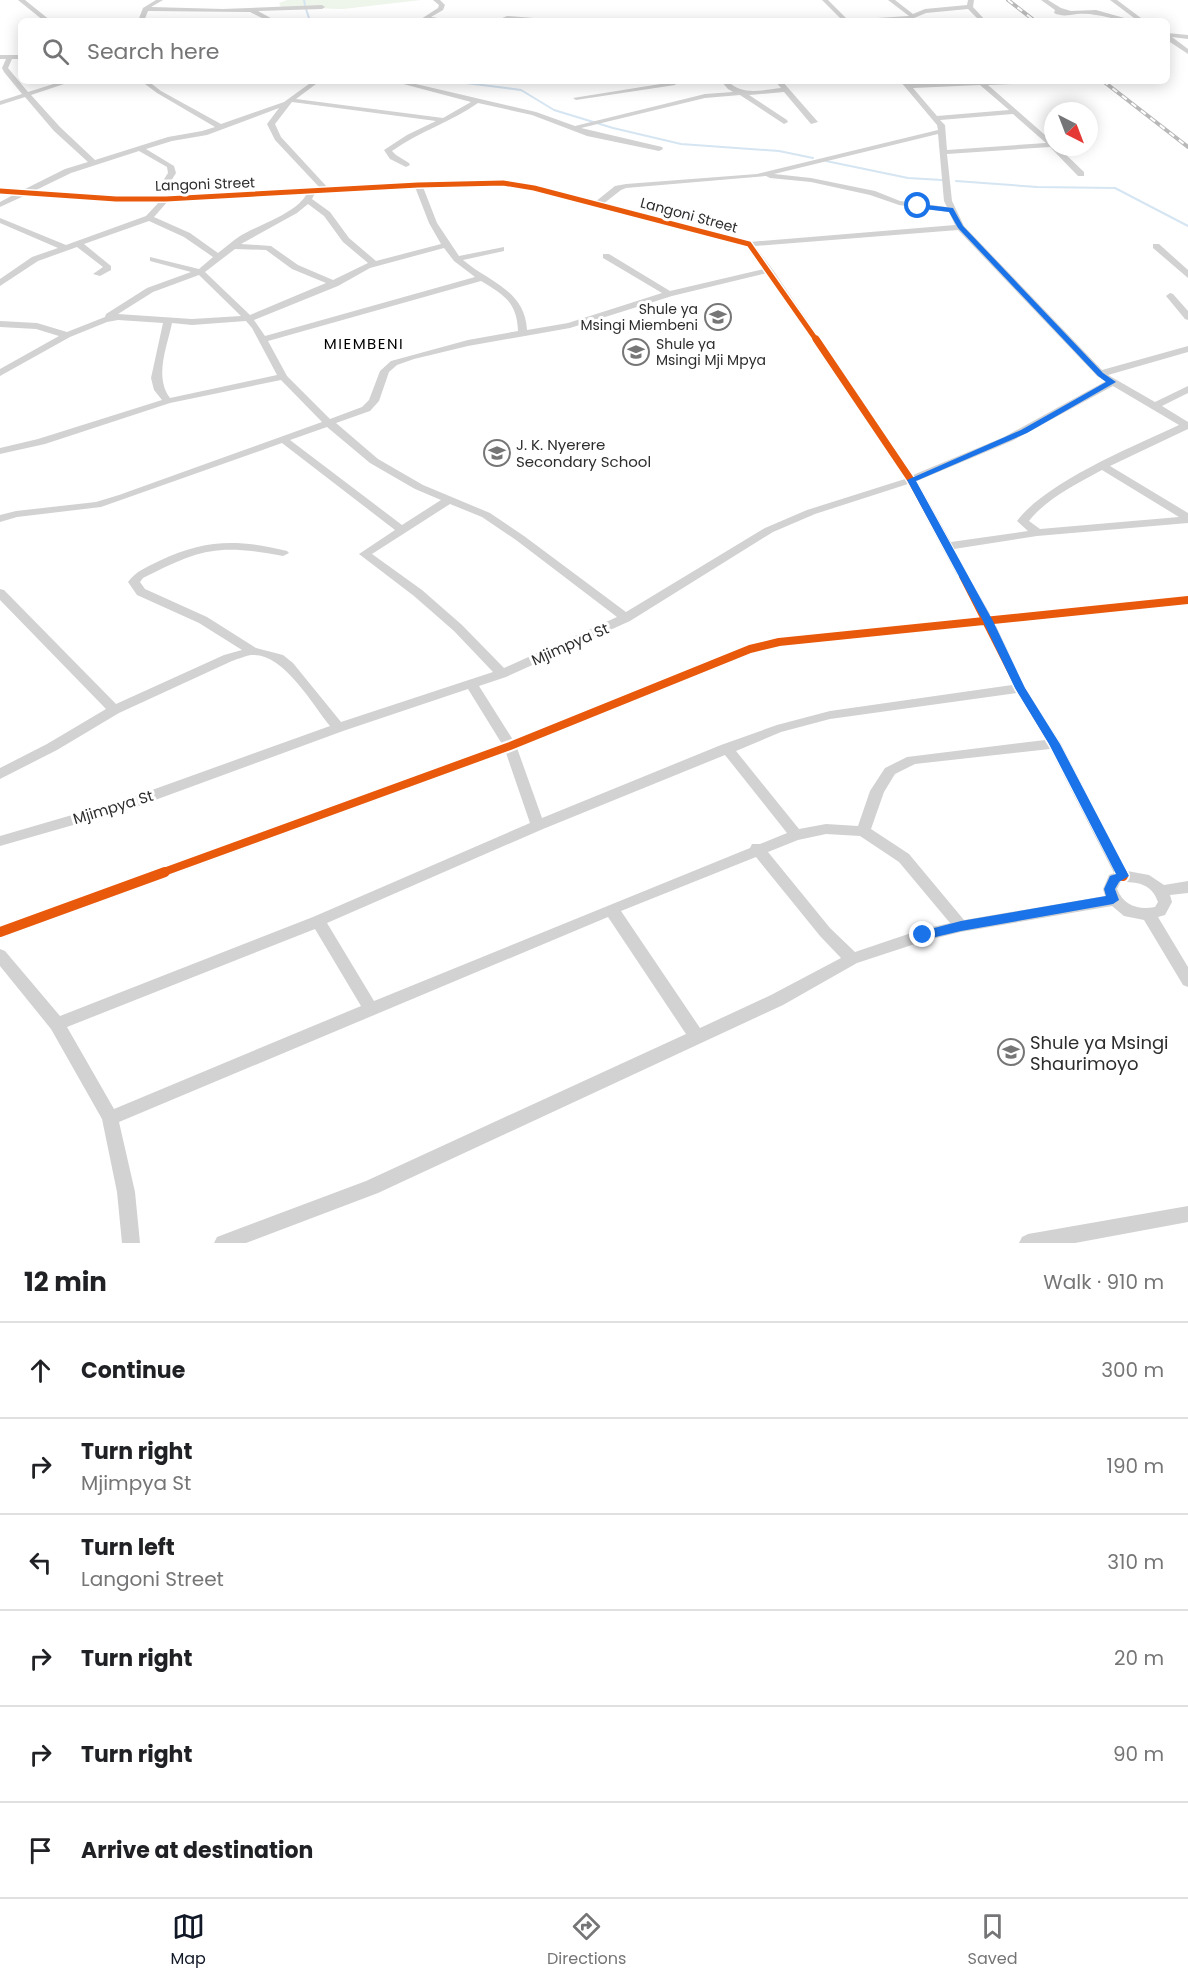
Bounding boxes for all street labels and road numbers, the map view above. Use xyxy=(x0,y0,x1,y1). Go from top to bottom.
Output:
street label: Langoni Street xyxy=(155,172,255,196)
street label: Langoni Street xyxy=(638,192,740,238)
street label: Mjimpya St xyxy=(528,618,612,670)
street label: Mjimpya St xyxy=(70,785,156,829)

